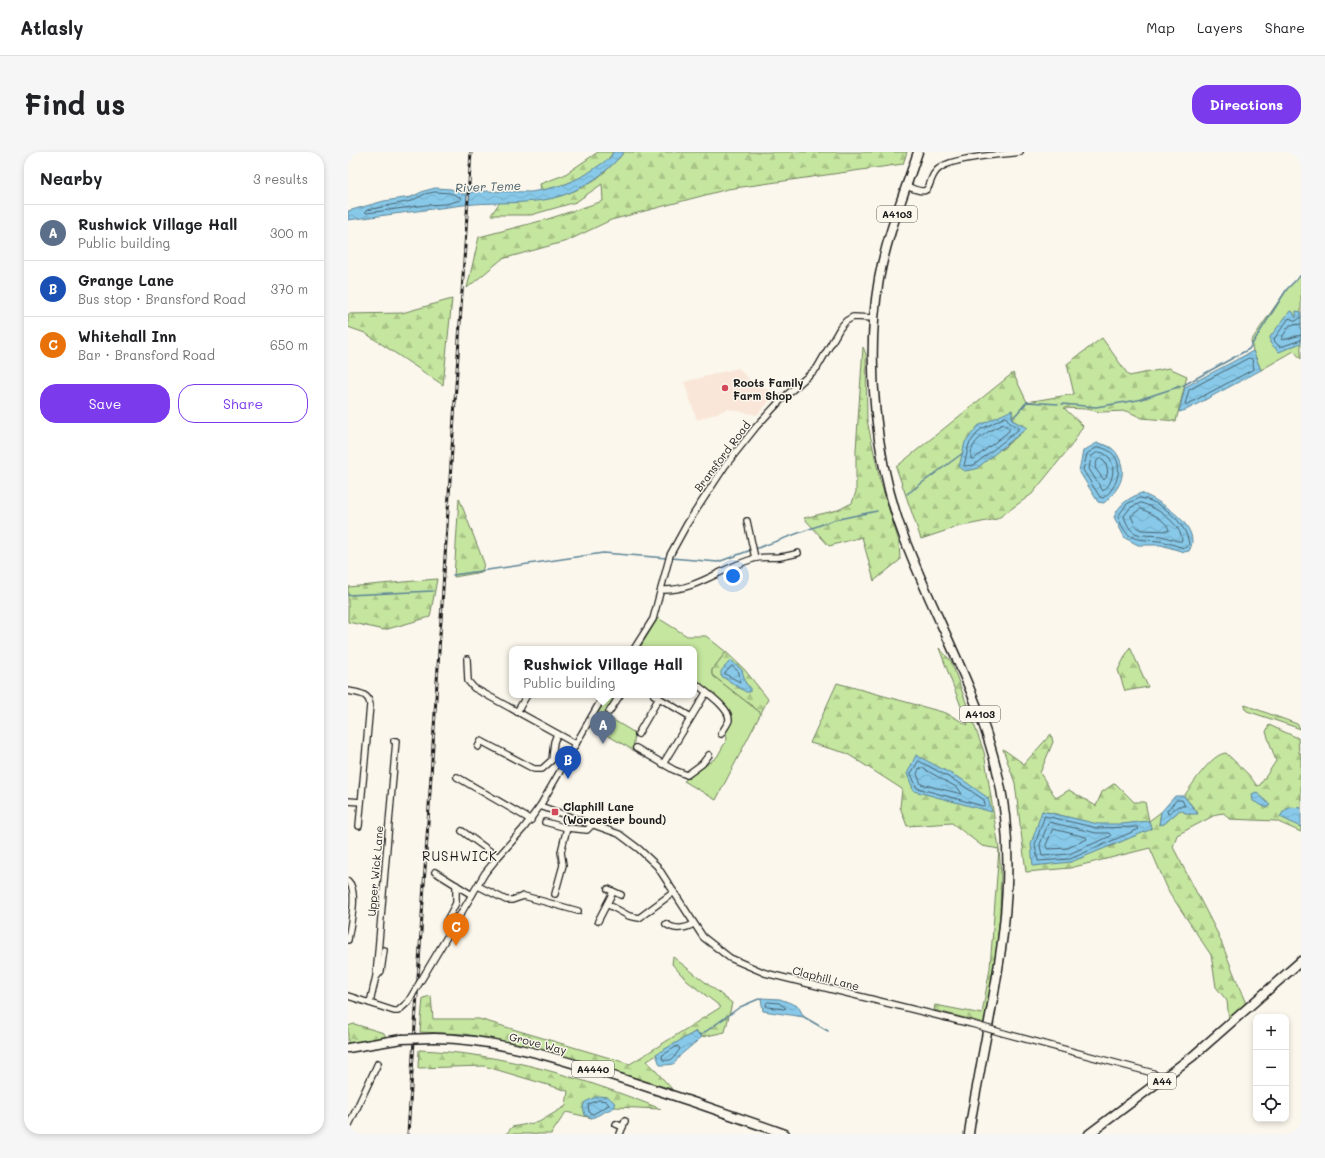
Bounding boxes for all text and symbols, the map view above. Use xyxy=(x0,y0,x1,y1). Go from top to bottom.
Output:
text: Atlasly xyxy=(20,15,83,40)
text: Map xyxy=(1146,18,1175,37)
text: Layers xyxy=(1197,18,1243,37)
text: Share xyxy=(1265,18,1305,37)
button: Directions xyxy=(1192,85,1301,124)
text: Find us xyxy=(24,86,125,122)
text: Nearby xyxy=(40,167,102,189)
text: 3 results xyxy=(253,170,308,187)
water label: River Teme xyxy=(455,177,521,195)
road number: A4103 xyxy=(877,206,917,222)
text: Rushwick Village Hall xyxy=(78,214,237,234)
text: A xyxy=(48,224,58,241)
text: 300 m xyxy=(270,224,308,241)
text: Public building xyxy=(78,234,170,251)
text: Grange Lane xyxy=(78,270,174,290)
text: B xyxy=(49,280,57,297)
text: 370 m xyxy=(271,280,308,297)
text: Bus stop · Bransford Road xyxy=(78,290,246,307)
text: Whitehall Inn xyxy=(78,326,176,346)
text: C xyxy=(48,336,58,353)
text: 650 m xyxy=(270,336,308,353)
text: Bar · Bransford Road xyxy=(78,346,215,363)
place label: Roots Family Farm Shop xyxy=(733,375,804,403)
marker: Roots Family Farm Shop xyxy=(720,383,730,393)
button: Save xyxy=(40,384,170,423)
button: Share xyxy=(178,384,308,423)
street label: Bransford Road xyxy=(690,418,754,494)
your location xyxy=(723,566,743,586)
popup xyxy=(509,646,697,698)
text: Rushwick Village Hall xyxy=(523,654,683,674)
text: Public building xyxy=(523,674,615,691)
road number: A4103 xyxy=(960,706,1000,722)
pin: A xyxy=(590,711,616,744)
pin: B xyxy=(555,746,581,779)
place label: Claphill Lane (Worcester bound) xyxy=(563,799,666,827)
marker: Claphill Lane (Worcester bound) xyxy=(550,807,560,817)
street label: Upper Wick Lane xyxy=(364,825,386,917)
district label: RUSHWICK xyxy=(422,847,498,864)
pin: C xyxy=(443,913,469,946)
street label: Claphill Lane xyxy=(791,962,861,994)
map controls xyxy=(1253,1014,1289,1122)
button: + xyxy=(1253,1014,1289,1050)
street label: Grove Way xyxy=(508,1029,568,1057)
button: − xyxy=(1253,1050,1289,1086)
road number: A4440 xyxy=(572,1061,614,1077)
road number: A44 xyxy=(1148,1073,1176,1089)
button: locate xyxy=(1253,1086,1289,1122)

